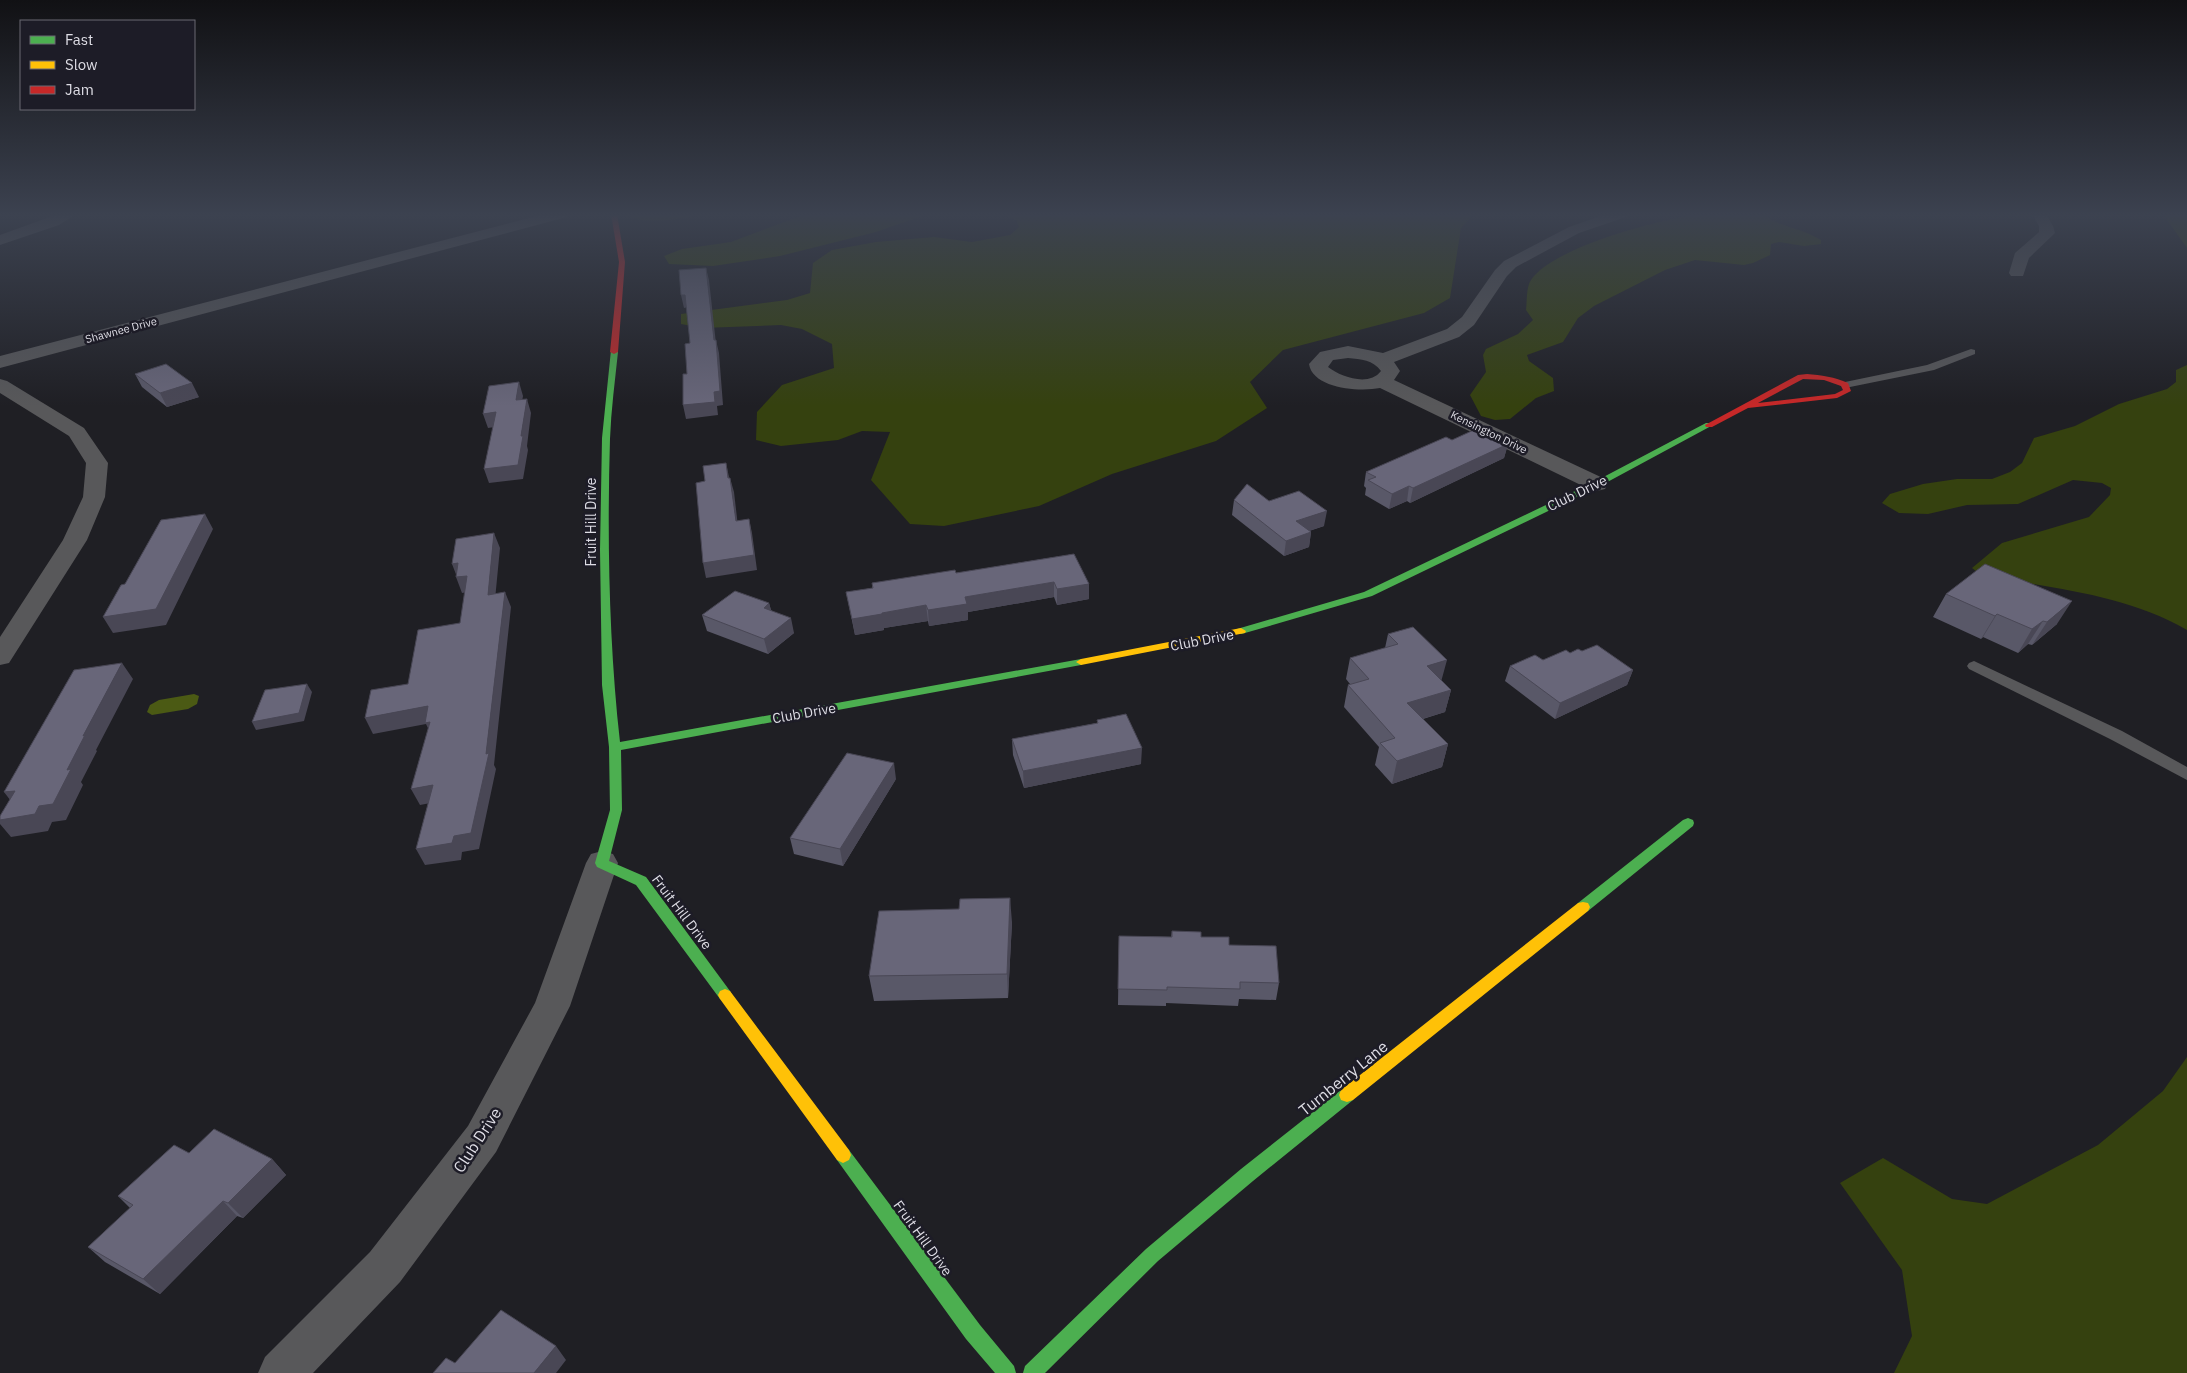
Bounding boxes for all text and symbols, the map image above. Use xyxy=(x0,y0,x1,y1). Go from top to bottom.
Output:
legend xyxy=(20,20,195,110)
text: Fast xyxy=(65,30,93,49)
text: Slow xyxy=(65,55,98,74)
text: Jam xyxy=(65,80,94,99)
street label: Shawnee Drive xyxy=(84,314,158,346)
street label: Kensington Drive xyxy=(1448,407,1530,457)
street label: Club Drive xyxy=(1544,471,1610,515)
street label: Fruit Hill Drive xyxy=(582,477,600,567)
street label: Club Drive xyxy=(1169,625,1236,655)
street label: Club Drive xyxy=(771,698,838,727)
street label: Fruit Hill Drive xyxy=(648,871,716,953)
street label: Turnberry Lane xyxy=(1295,1036,1392,1120)
street label: Club Drive xyxy=(449,1104,506,1176)
street label: Fruit Hill Drive xyxy=(890,1197,957,1280)

